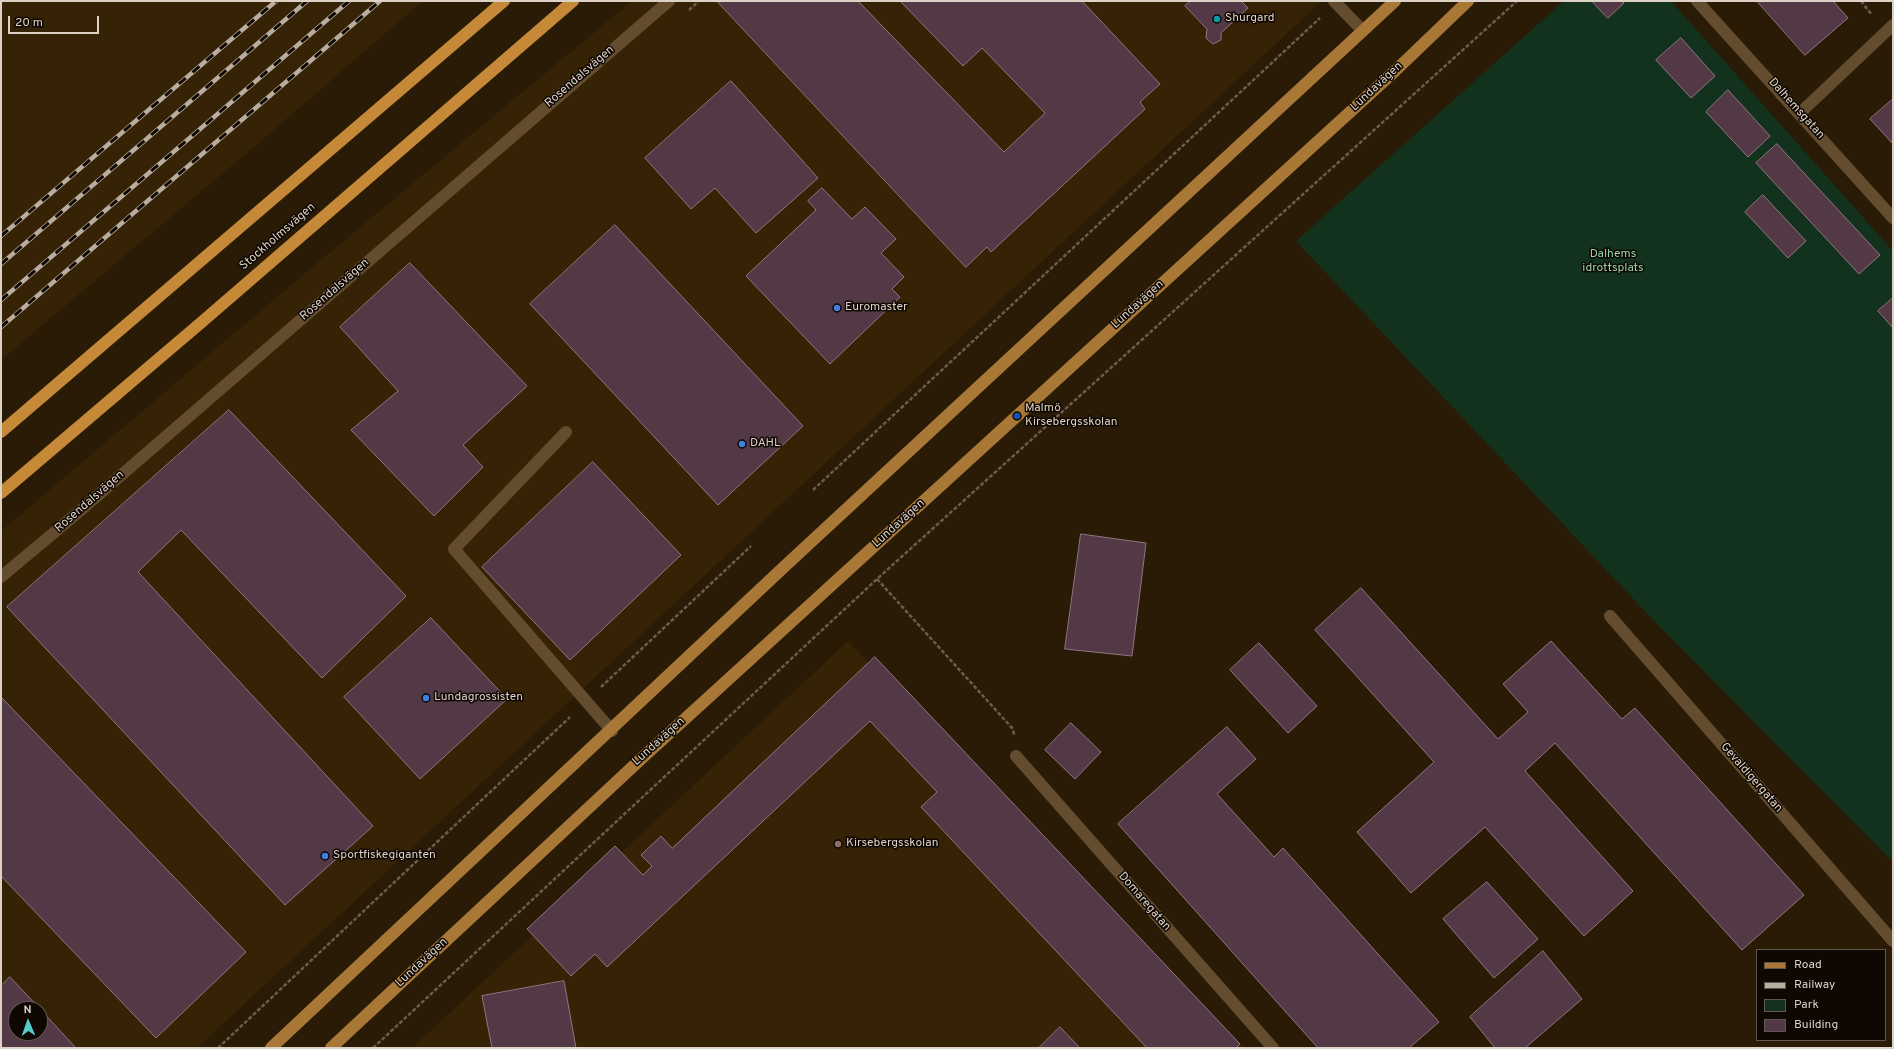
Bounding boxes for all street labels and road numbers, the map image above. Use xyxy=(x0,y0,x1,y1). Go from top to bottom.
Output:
street label: Rosendalsvägen xyxy=(542,43,618,111)
street label: Lundavägen xyxy=(1348,59,1406,115)
street label: Dalhemsgatan xyxy=(1765,75,1827,143)
street label: Stockholmsvägen xyxy=(237,200,319,274)
street label: Rosendalsvägen xyxy=(297,256,373,324)
street label: Lundavägen xyxy=(1109,278,1167,332)
street label: Rosendalsvägen xyxy=(52,468,128,536)
street label: Lundavägen xyxy=(870,497,928,551)
street label: Lundavägen xyxy=(630,715,688,769)
street label: Gevaldigergatan xyxy=(1717,740,1785,816)
street label: Domaregatan xyxy=(1115,870,1173,934)
street label: Lundavägen xyxy=(393,935,451,991)

